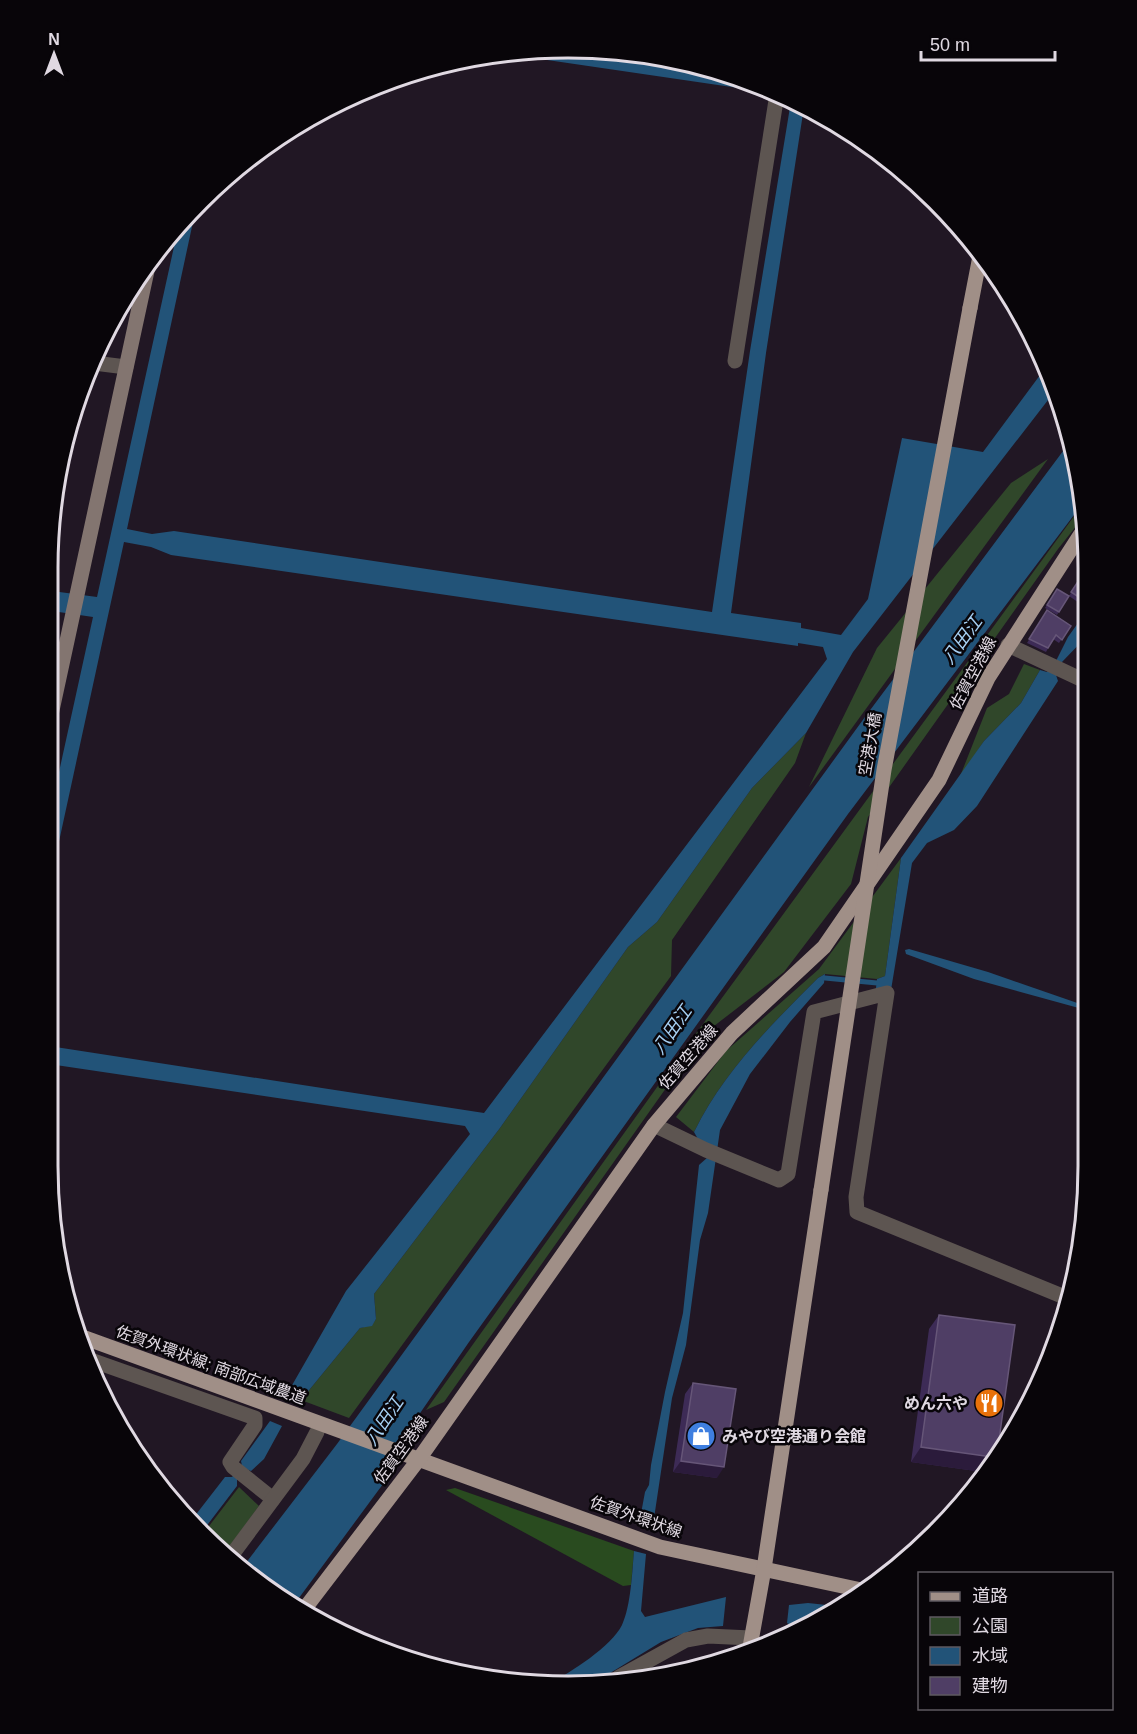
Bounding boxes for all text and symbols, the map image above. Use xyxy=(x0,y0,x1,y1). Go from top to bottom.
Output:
north arrow xyxy=(24,24,84,84)
scale bar xyxy=(921,24,1054,62)
text: N xyxy=(48,31,60,48)
text: 50 m xyxy=(930,35,970,55)
water label: 八田江 xyxy=(938,611,987,668)
street label: 佐賀空港線 xyxy=(947,634,999,712)
street label: 空港大橋 xyxy=(856,711,884,777)
water label: 八田江 xyxy=(648,1001,697,1058)
street label: 佐賀空港線 xyxy=(655,1021,721,1093)
street label: 佐賀外環状線; 南部広域農道 xyxy=(114,1323,308,1407)
restaurant icon: めん六や xyxy=(973,1387,1005,1419)
water label: 八田江 xyxy=(361,1391,409,1449)
place label: めん六や xyxy=(904,1395,968,1412)
street label: 佐賀空港線 xyxy=(371,1413,431,1487)
shop icon: みやび空港通り会館 xyxy=(685,1420,717,1452)
place label: みやび空港通り会館 xyxy=(722,1428,866,1445)
street label: 佐賀外環状線 xyxy=(588,1493,684,1541)
legend xyxy=(918,1572,1113,1710)
text: 道路 xyxy=(972,1586,1008,1606)
text: 公園 xyxy=(972,1616,1008,1636)
text: 水域 xyxy=(972,1646,1008,1666)
text: 建物 xyxy=(972,1676,1008,1696)

